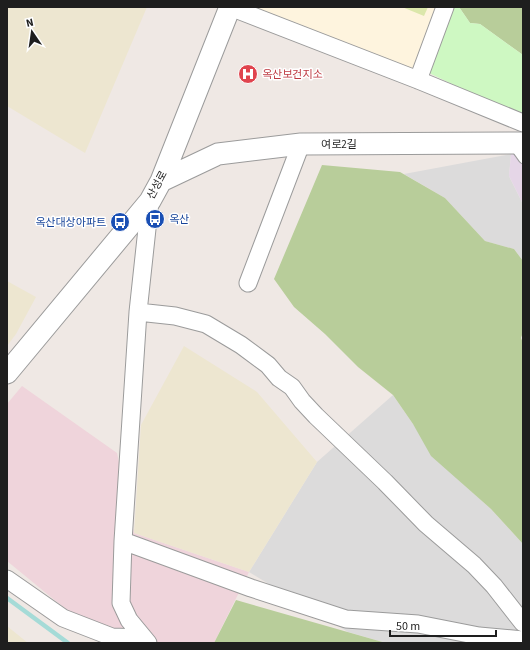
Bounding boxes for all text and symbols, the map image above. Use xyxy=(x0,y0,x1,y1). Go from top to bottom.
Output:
north arrow xyxy=(12,12,52,52)
text: N xyxy=(25,15,35,31)
hospital icon: 옥산보건지소 xyxy=(237,63,259,85)
place label: 옥산보건지소 xyxy=(262,67,323,82)
street label: 여로2길 xyxy=(321,137,357,152)
street label: 산성로 xyxy=(143,168,171,202)
bus stop icon: 옥산 xyxy=(144,208,166,230)
bus stop icon: 옥산대상아파트 xyxy=(109,211,131,233)
place label: 옥산 xyxy=(169,212,189,227)
place label: 옥산대상아파트 xyxy=(35,215,106,230)
scale bar xyxy=(390,612,496,638)
text: 50 m xyxy=(396,618,420,635)

